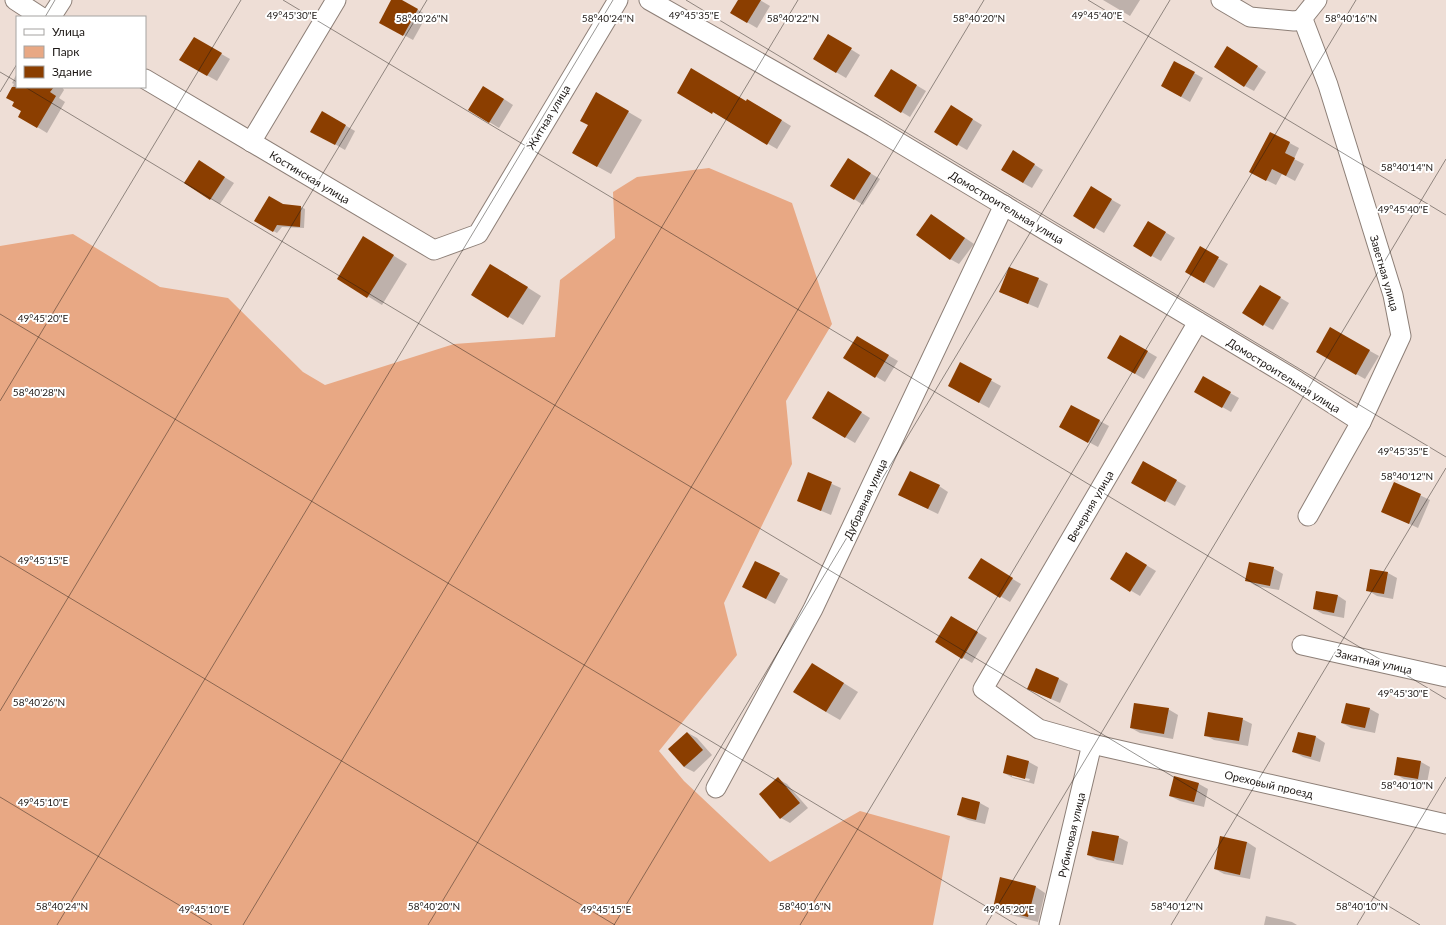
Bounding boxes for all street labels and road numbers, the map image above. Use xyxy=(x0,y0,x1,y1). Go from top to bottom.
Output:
street label: Житная улица xyxy=(524,82,572,152)
street label: Костинская улица xyxy=(268,148,352,206)
street label: Домостроительная улица xyxy=(948,168,1066,246)
street label: Заветная улица xyxy=(1368,234,1402,312)
street label: Домостроительная улица xyxy=(1225,335,1343,415)
street label: Дубравная улица xyxy=(841,457,889,541)
street label: Вечерняя улица xyxy=(1064,468,1116,544)
street label: Закатная улица xyxy=(1334,646,1414,676)
street label: Ореховый проезд xyxy=(1223,767,1315,801)
street label: Рубиновая улица xyxy=(1055,791,1087,879)

